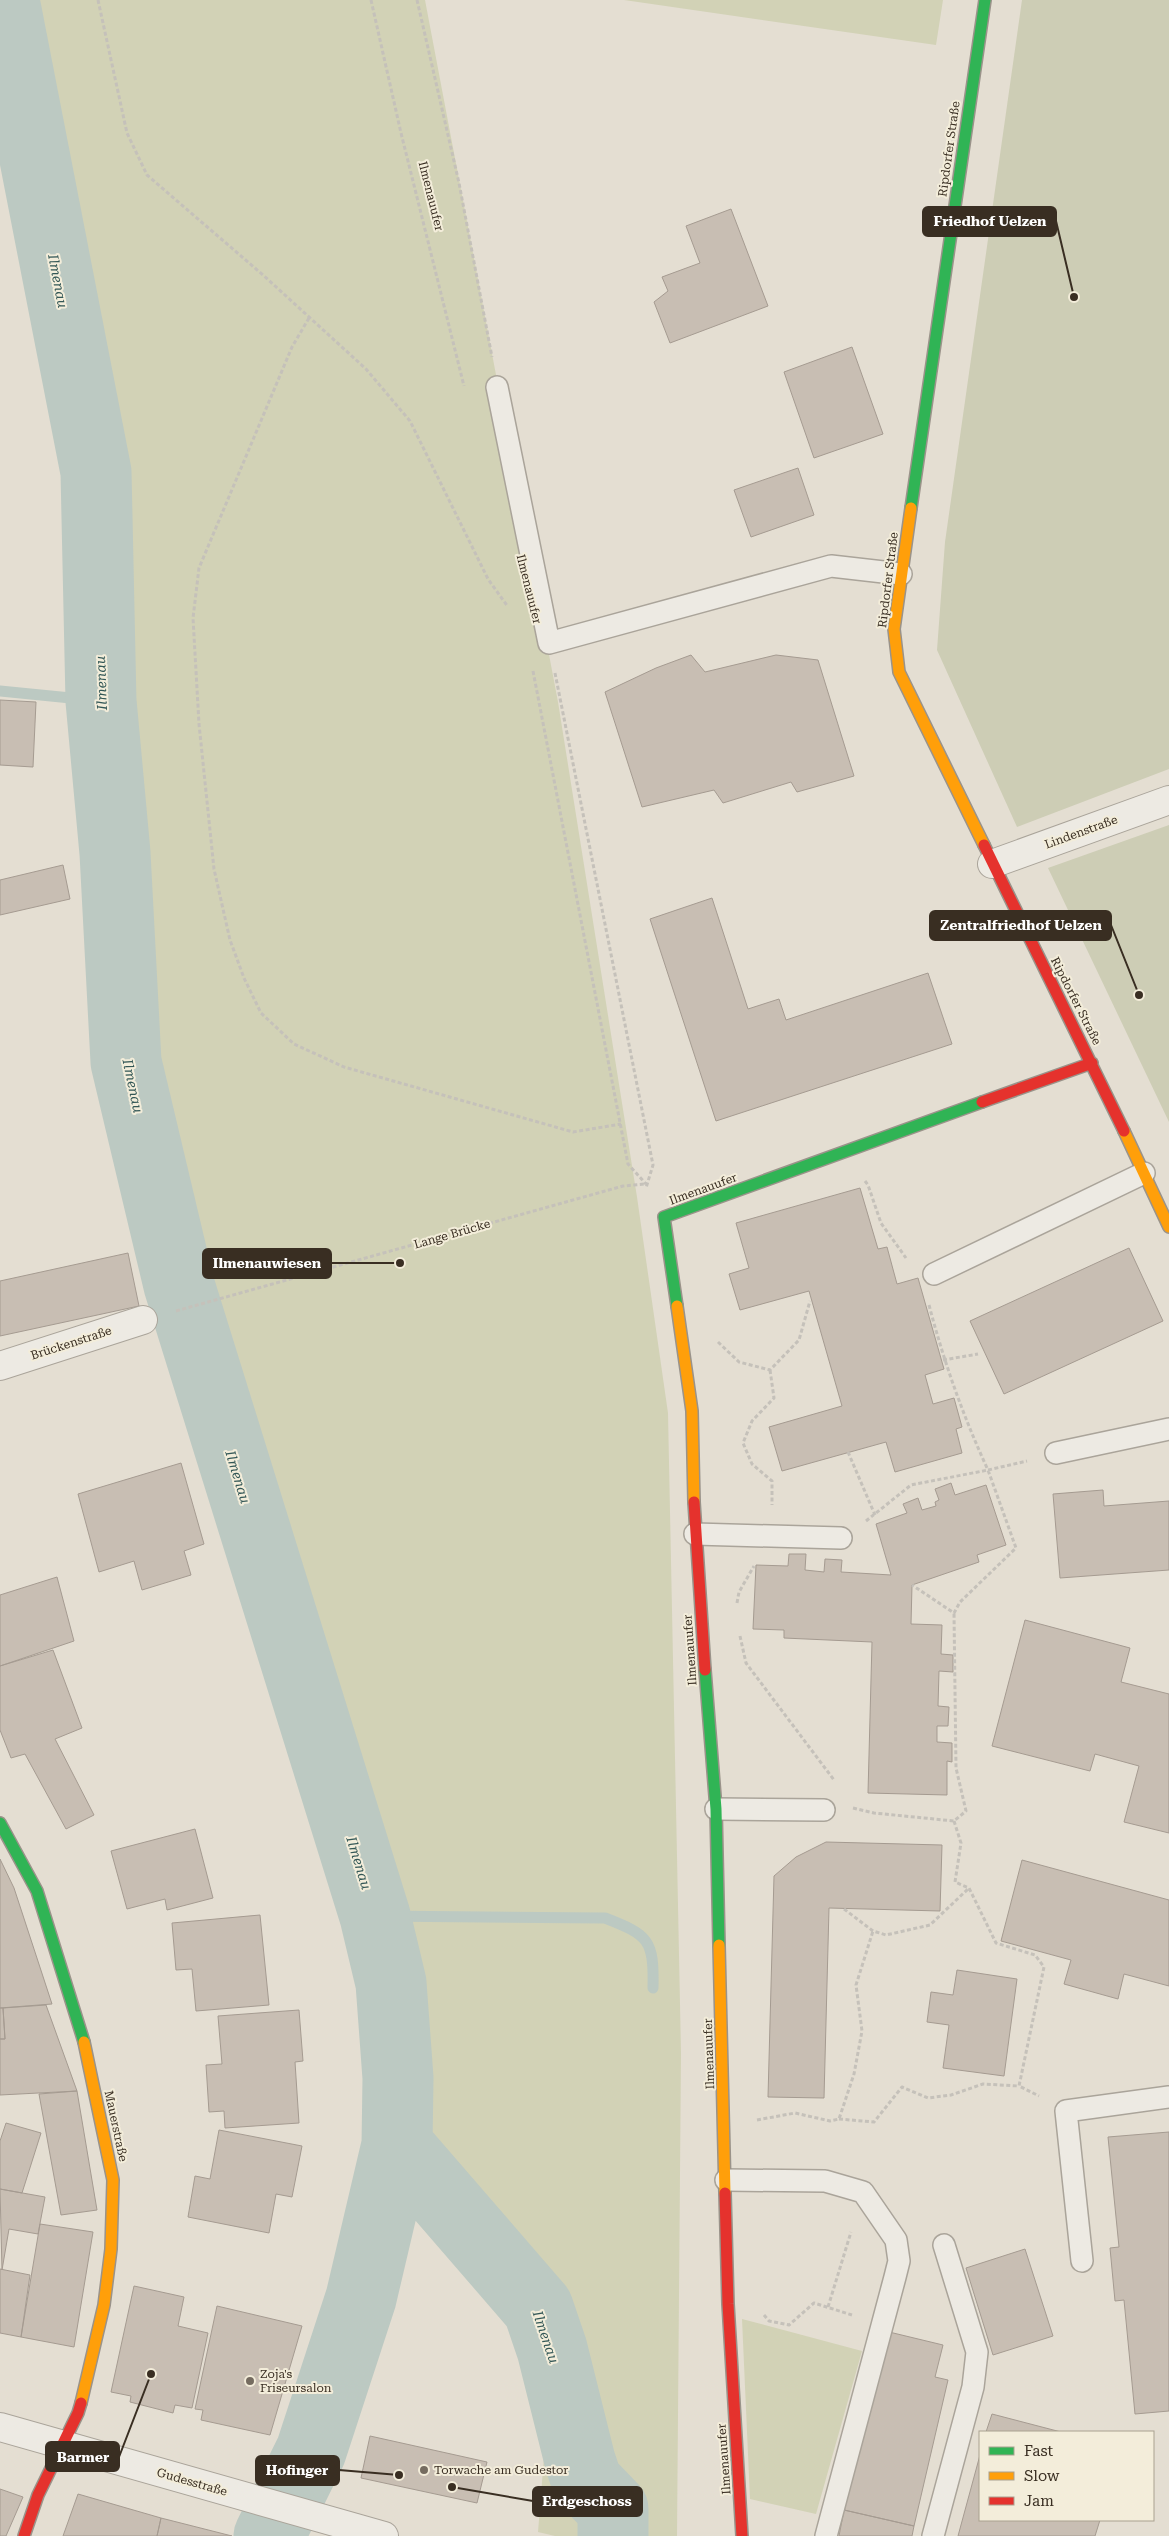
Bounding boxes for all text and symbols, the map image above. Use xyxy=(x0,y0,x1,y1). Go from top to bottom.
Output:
street label: Ripdorfer Straße xyxy=(935,100,963,198)
street label: Ilmenauufer xyxy=(416,160,446,232)
callout: Friedhof Uelzen xyxy=(923,207,1056,236)
text: Friedhof Uelzen xyxy=(933,213,1047,229)
water label: Ilmenau xyxy=(45,252,71,310)
street label: Ripdorfer Straße xyxy=(875,531,901,629)
street label: Ilmenauufer xyxy=(514,553,544,625)
water label: Ilmenau xyxy=(92,655,110,712)
street label: Lindenstraße xyxy=(1043,812,1120,852)
callout: Zentralfriedhof Uelzen xyxy=(930,911,1111,940)
text: Zentralfriedhof Uelzen xyxy=(940,917,1102,933)
street label: Ripdorfer Straße xyxy=(1048,955,1104,1048)
water label: Ilmenau xyxy=(119,1057,147,1115)
street label: Ilmenauufer xyxy=(667,1170,739,1208)
street label: Lange Brücke xyxy=(412,1216,492,1252)
callout: Ilmenauwiesen xyxy=(203,1249,331,1278)
text: Ilmenauwiesen xyxy=(213,1255,322,1271)
street label: Brückenstraße xyxy=(29,1323,114,1363)
water label: Ilmenau xyxy=(222,1448,254,1506)
street label: Ilmenauufer xyxy=(681,1614,699,1686)
water label: Ilmenau xyxy=(343,1834,375,1892)
street label: Ilmenauufer xyxy=(701,2018,717,2090)
street label: Mauerstraße xyxy=(102,2089,130,2163)
water label: Ilmenau xyxy=(529,2308,563,2366)
place label: Zoja's Friseursalon xyxy=(260,2367,332,2395)
marker: Zoja's Friseursalon xyxy=(244,2375,256,2387)
street label: Ilmenauufer xyxy=(715,2423,733,2495)
legend xyxy=(979,2431,1154,2521)
callout: Barmer xyxy=(46,2442,119,2471)
text: Fast xyxy=(1024,2442,1054,2460)
text: Barmer xyxy=(57,2449,110,2465)
callout: Hofinger xyxy=(256,2456,339,2485)
text: Hofinger xyxy=(266,2462,329,2478)
place label: Torwache am Gudestor xyxy=(434,2463,568,2477)
marker: Torwache am Gudestor xyxy=(418,2464,430,2476)
street label: Gudesstraße xyxy=(155,2465,229,2499)
text: Slow xyxy=(1024,2467,1060,2485)
callout: Erdgeschoss xyxy=(533,2487,642,2516)
text: Jam xyxy=(1024,2492,1054,2510)
text: Erdgeschoss xyxy=(542,2493,632,2509)

